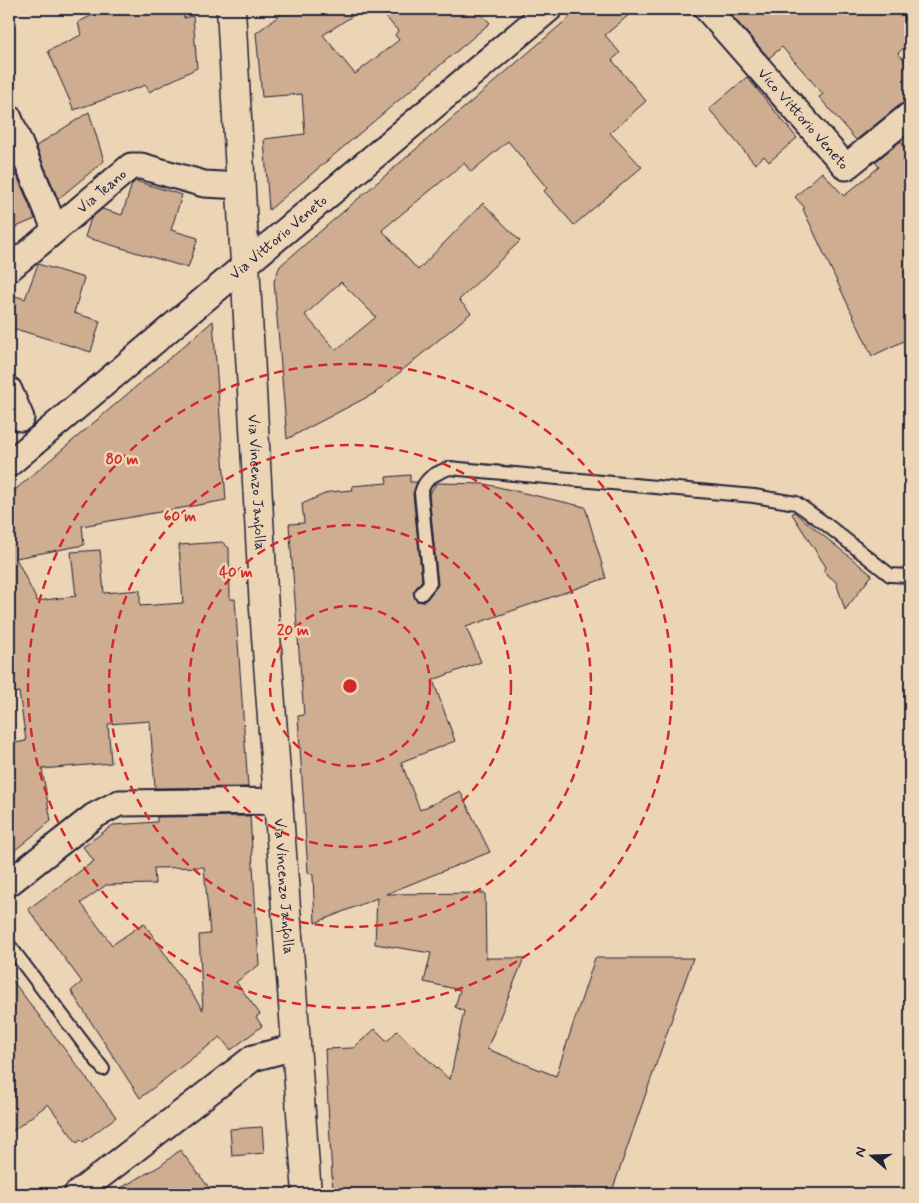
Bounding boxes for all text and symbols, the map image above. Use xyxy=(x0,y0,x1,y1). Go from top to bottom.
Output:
street label: Vico Vittorio Veneto xyxy=(752,64,853,175)
street label: Via Teano xyxy=(73,165,131,218)
street label: Via Vittorio Veneto xyxy=(226,191,332,285)
street label: Via Vincenzo Janfolla xyxy=(242,414,270,551)
text: 80 m xyxy=(105,450,139,470)
text: 60 m xyxy=(164,507,196,527)
text: 40 m xyxy=(219,563,253,583)
text: 20 m xyxy=(277,621,309,641)
centre of rings xyxy=(341,677,359,695)
street label: Via Vincenzo Janfolla xyxy=(268,818,298,955)
north arrow xyxy=(846,1130,896,1180)
text: N xyxy=(851,1145,871,1159)

